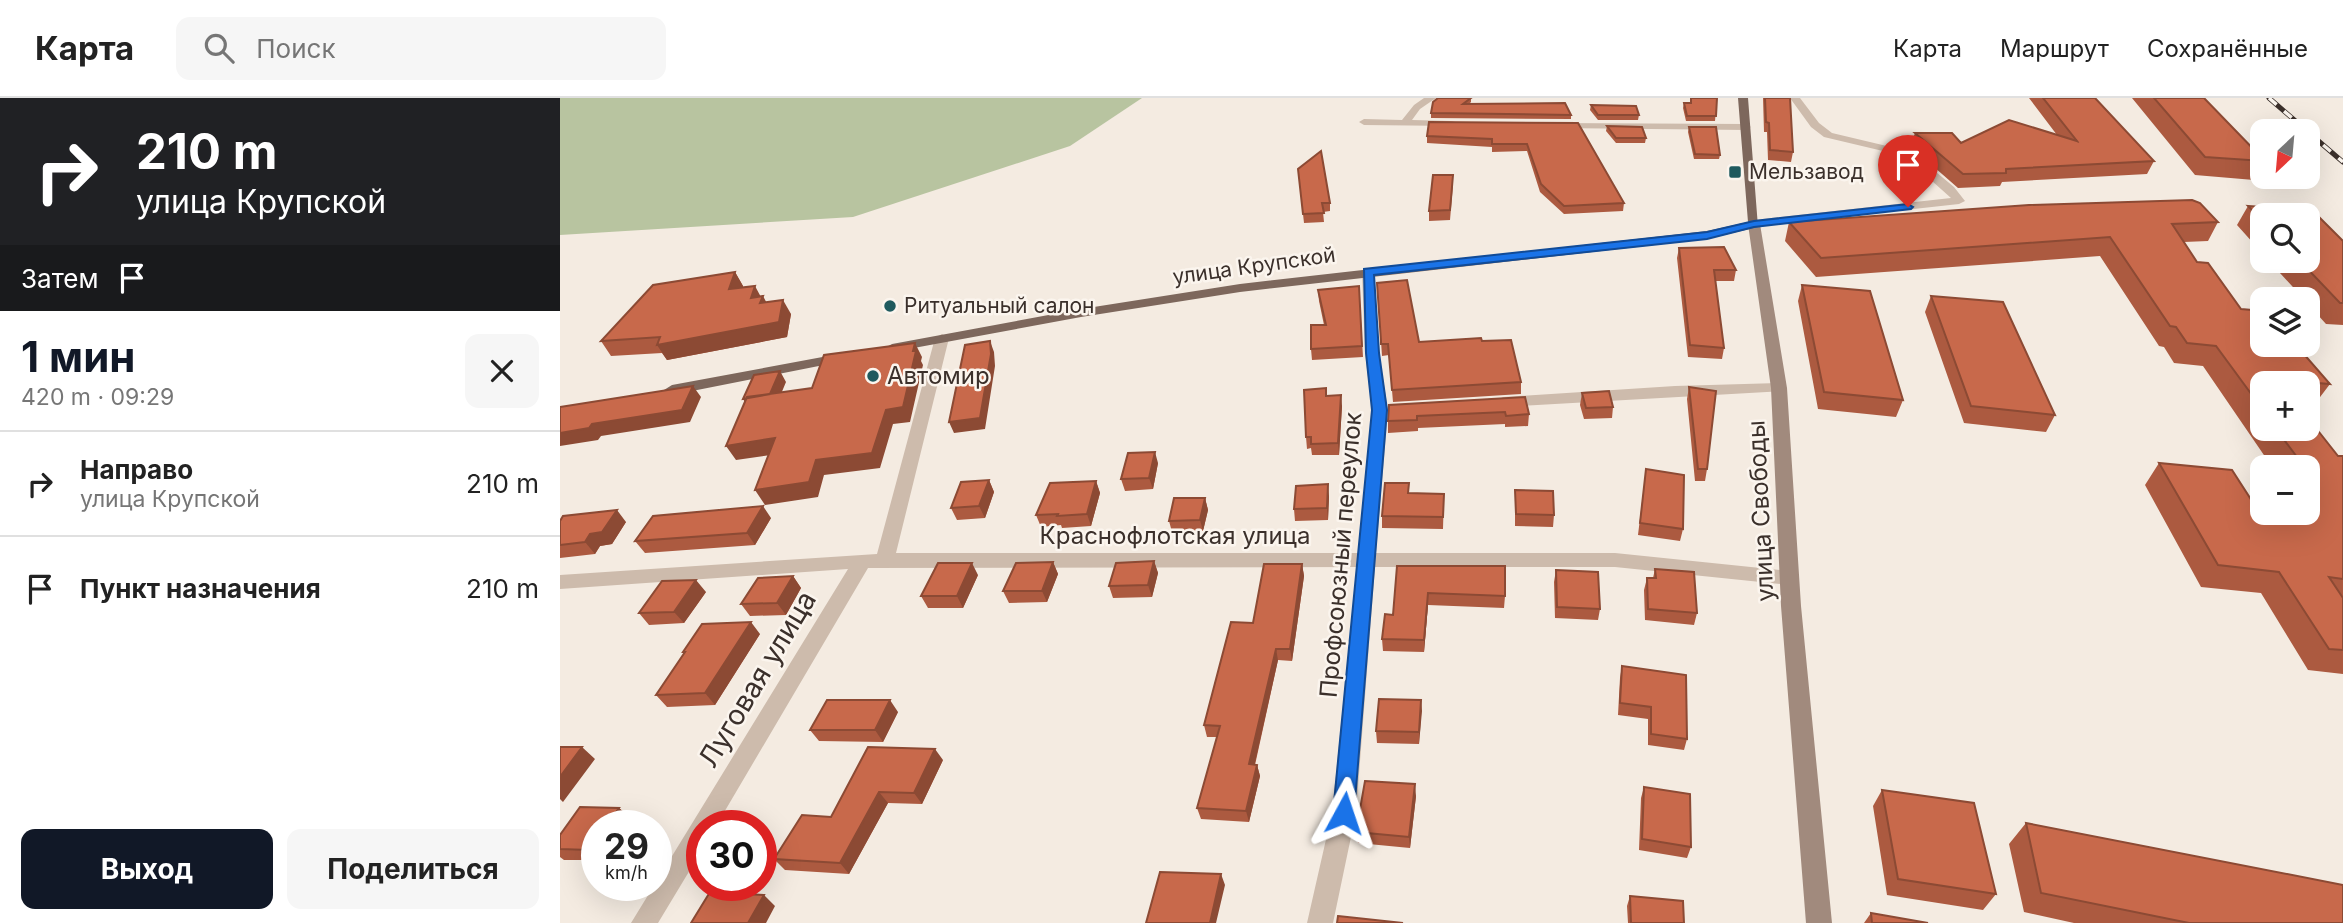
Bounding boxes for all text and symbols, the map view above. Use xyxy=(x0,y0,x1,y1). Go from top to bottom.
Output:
search box xyxy=(176,17,666,80)
text: Карта xyxy=(35,28,134,68)
icon: search xyxy=(200,29,238,67)
text: Поиск xyxy=(256,33,335,64)
text: Карта xyxy=(1893,34,1962,63)
text: Маршрут xyxy=(2000,34,2109,63)
text: Сохранённые xyxy=(2147,34,2308,63)
north arrow xyxy=(2250,119,2320,189)
map controls xyxy=(2250,119,2320,525)
text: 210 m xyxy=(136,122,277,181)
icon: right xyxy=(21,126,112,217)
pin xyxy=(1878,135,1938,207)
icon: arrive xyxy=(1889,146,1927,184)
place label: Мельзавод xyxy=(1749,159,1864,184)
marker: Мельзавод xyxy=(1727,164,1743,180)
text: улица Крупской xyxy=(136,182,386,221)
button: search xyxy=(2250,203,2320,273)
street label: улица Крупской xyxy=(1171,242,1337,289)
icon: arrive xyxy=(113,259,151,297)
text: Затем xyxy=(21,263,99,294)
button: layers xyxy=(2250,287,2320,357)
place label: Ритуальный салон xyxy=(904,293,1095,318)
marker: Ритуальный салон xyxy=(882,298,898,314)
text: 1 мин xyxy=(21,331,135,382)
button: close xyxy=(465,334,539,408)
place label: Автомир xyxy=(887,361,990,390)
marker: Автомир xyxy=(865,368,881,384)
button: + xyxy=(2250,371,2320,441)
text: 420 m · 09:29 xyxy=(21,383,174,411)
street label: Профсоюзный переулок xyxy=(1314,411,1367,699)
street label: улица Свободы xyxy=(1741,420,1780,603)
text: Направо xyxy=(80,454,193,485)
button: − xyxy=(2250,455,2320,525)
icon: right xyxy=(21,465,59,503)
text: 210 m xyxy=(466,468,539,499)
text: улица Крупской xyxy=(80,485,260,513)
street label: Краснофлотская улица xyxy=(1040,521,1310,550)
icon: arrive xyxy=(21,570,59,608)
text: Пункт назначения xyxy=(80,573,321,604)
text: 210 m xyxy=(466,573,539,604)
street label: Луговая улица xyxy=(691,585,823,773)
position arrow xyxy=(1307,776,1381,850)
speed limit sign: 30 xyxy=(686,810,777,901)
text: 29 xyxy=(604,825,649,867)
button: Выход xyxy=(21,829,273,909)
button: Поделиться xyxy=(287,829,539,909)
text: km/h xyxy=(605,862,648,883)

